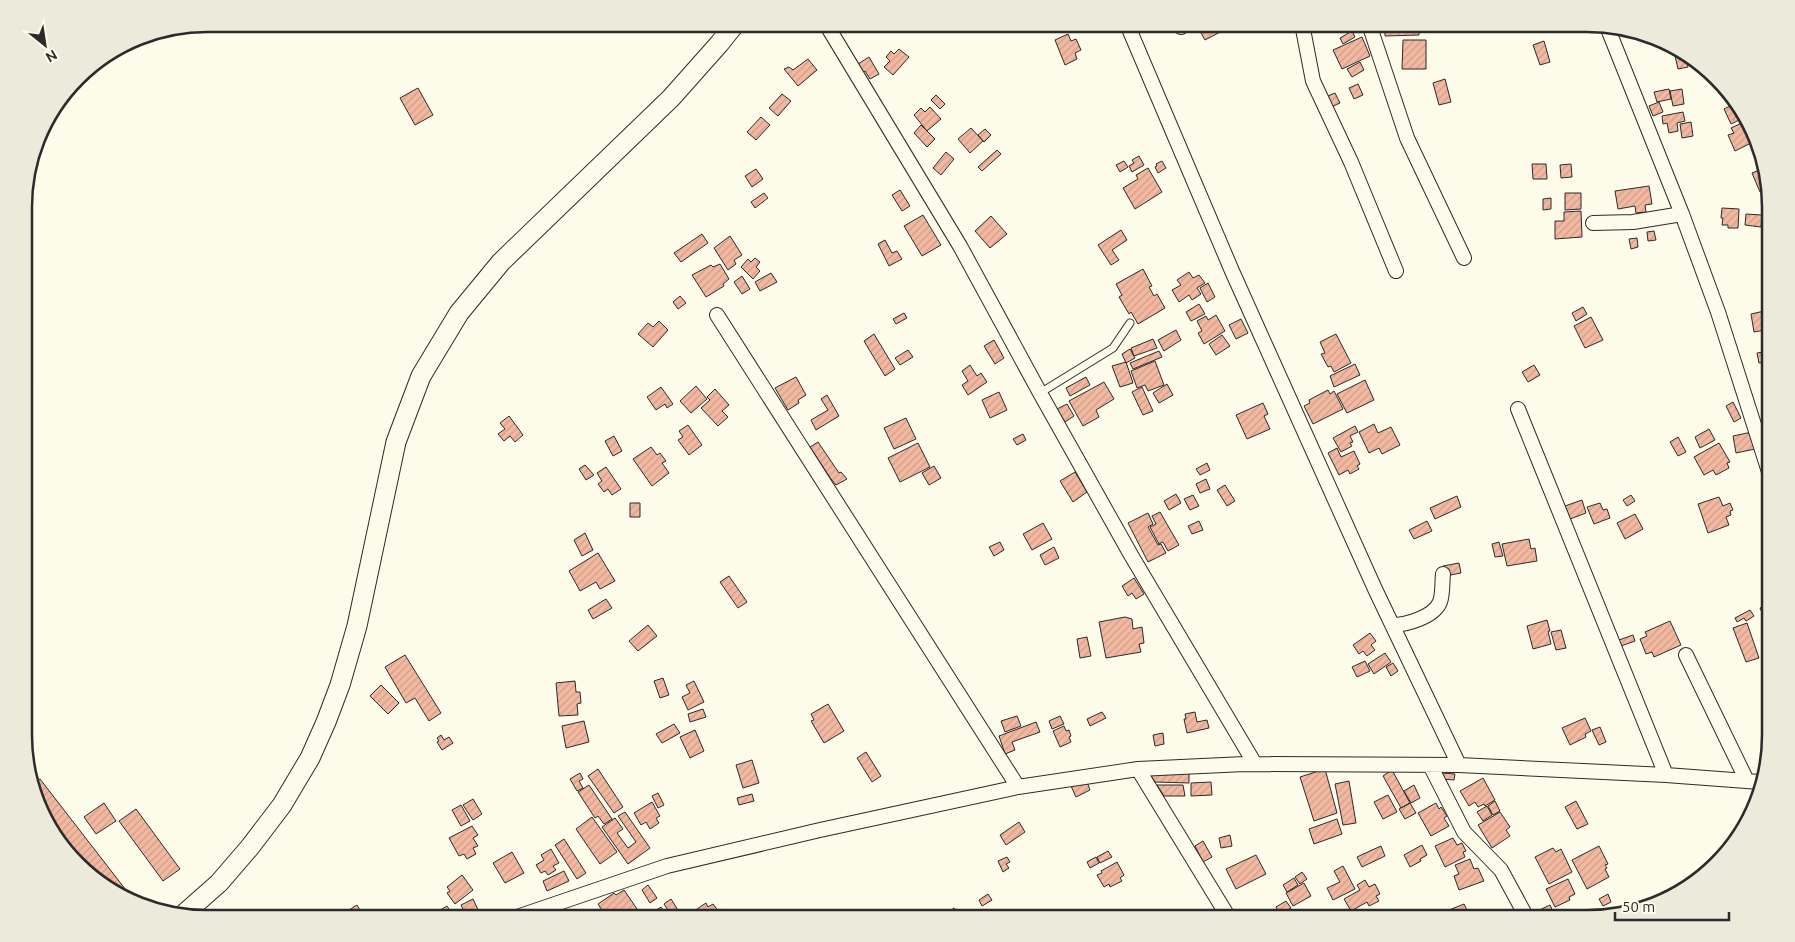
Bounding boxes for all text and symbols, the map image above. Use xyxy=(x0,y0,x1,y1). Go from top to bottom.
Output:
north arrow xyxy=(20,20,70,70)
text: N xyxy=(43,47,60,66)
scale bar xyxy=(1615,890,1729,922)
text: 50 m xyxy=(1622,898,1655,915)

